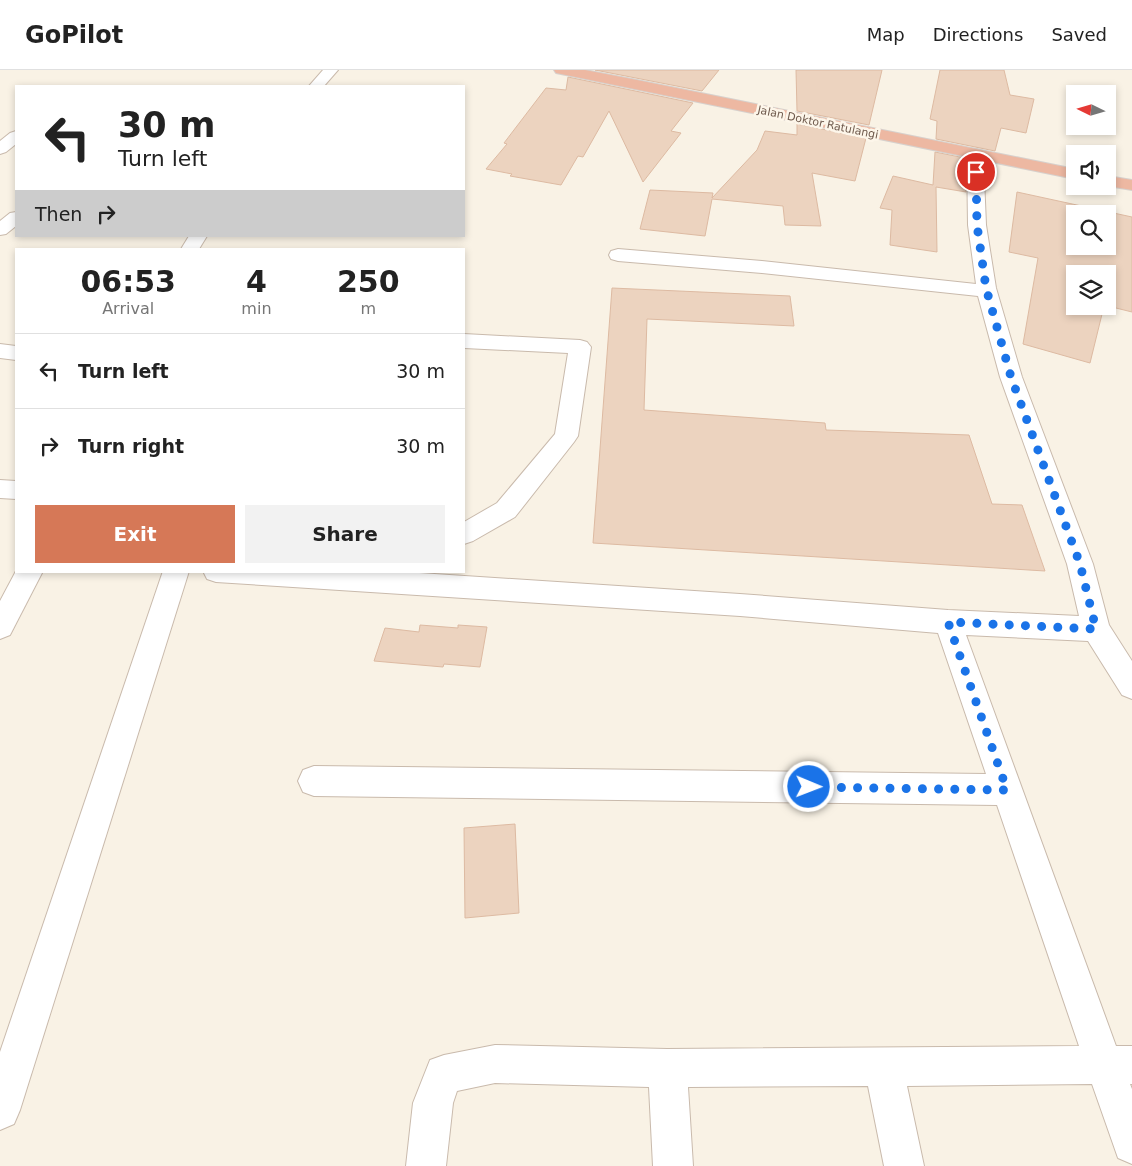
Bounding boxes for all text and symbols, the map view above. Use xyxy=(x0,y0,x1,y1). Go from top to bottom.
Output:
text: GoPilot xyxy=(25,21,123,49)
text: Map xyxy=(867,24,905,45)
text: Directions xyxy=(933,24,1023,45)
text: Saved xyxy=(1051,24,1107,45)
north arrow xyxy=(1066,85,1116,135)
map controls xyxy=(1066,85,1116,315)
street label: Jalan Doktor Ratulangi xyxy=(755,103,879,142)
icon: left xyxy=(35,105,100,170)
text: 30 m xyxy=(118,105,215,145)
button: sound xyxy=(1066,145,1116,195)
text: Turn left xyxy=(118,146,207,171)
pin xyxy=(955,151,997,193)
icon: arrive xyxy=(962,158,990,186)
icon: right xyxy=(92,200,120,228)
text: Then xyxy=(35,203,82,225)
button: search xyxy=(1066,205,1116,255)
text: 06:53 xyxy=(80,264,176,299)
text: 4 xyxy=(246,264,267,299)
text: 250 xyxy=(337,264,400,299)
button: layers xyxy=(1066,265,1116,315)
text: Arrival xyxy=(102,299,154,318)
text: min xyxy=(241,299,272,318)
text: m xyxy=(360,299,376,318)
icon: left xyxy=(35,357,63,385)
text: Turn left xyxy=(78,360,169,382)
text: 30 m xyxy=(396,360,445,382)
icon: right xyxy=(35,432,63,460)
text: Turn right xyxy=(78,435,184,457)
text: 30 m xyxy=(396,435,445,457)
button: Exit xyxy=(35,505,235,563)
button: Share xyxy=(245,505,445,563)
position arrow xyxy=(782,760,834,812)

